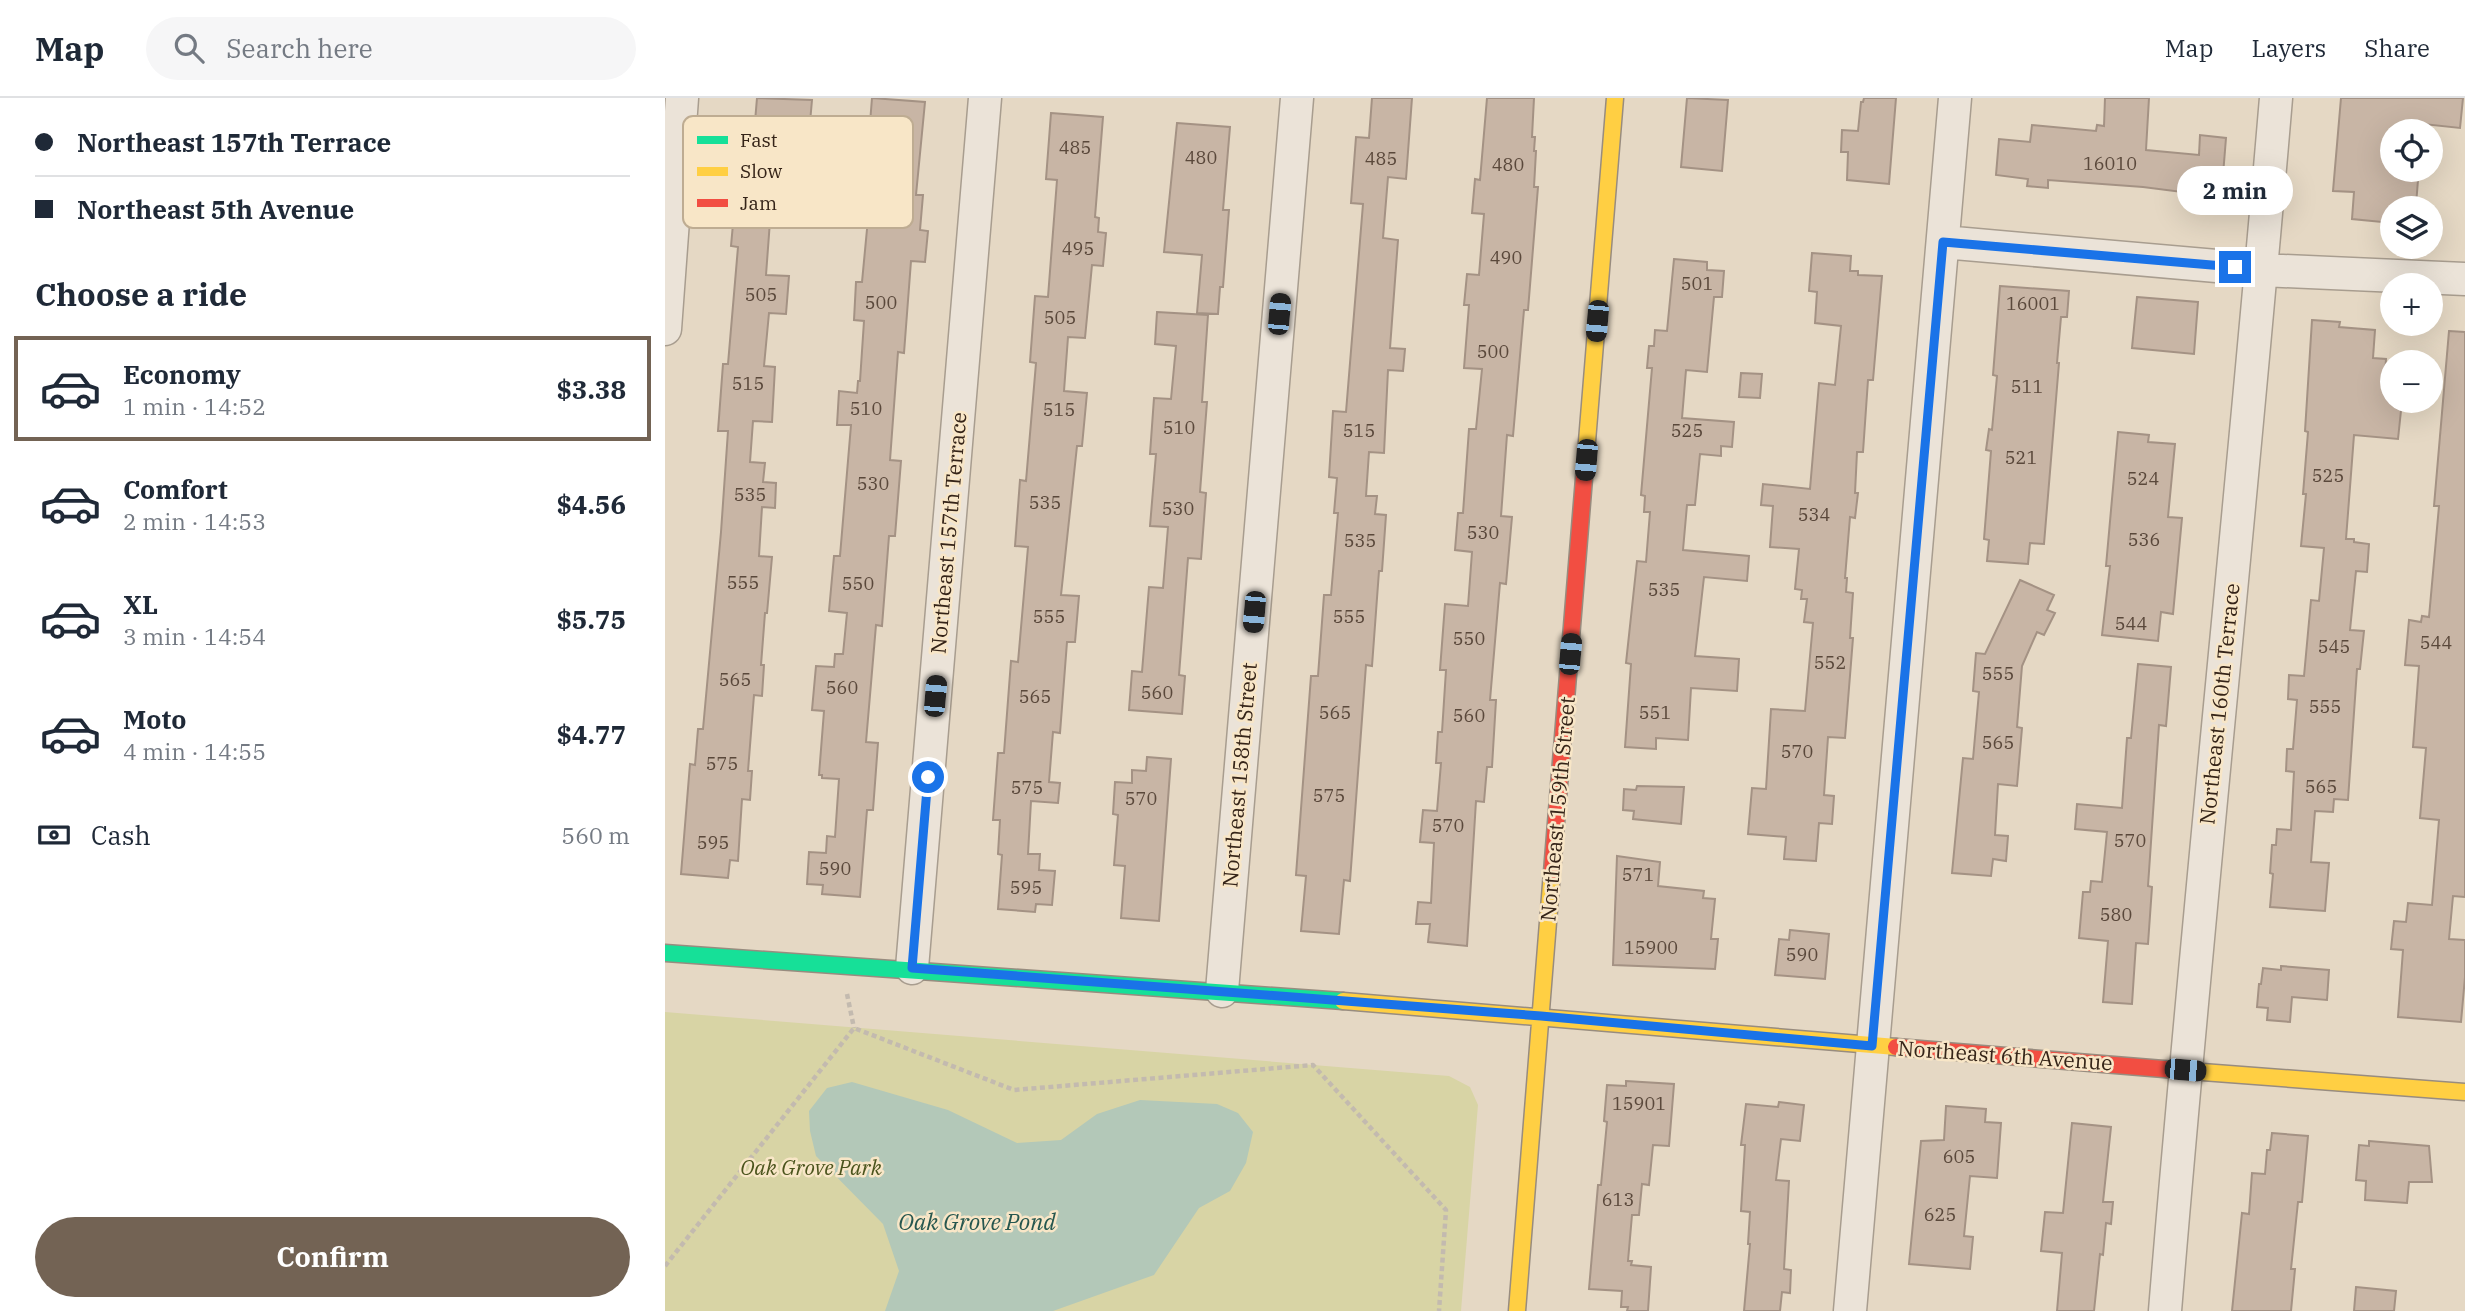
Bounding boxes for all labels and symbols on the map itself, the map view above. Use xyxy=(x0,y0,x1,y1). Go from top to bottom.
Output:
legend xyxy=(683,116,913,228)
text: Fast xyxy=(740,128,778,152)
house number: 485 xyxy=(1059,136,1091,159)
house number: 480 xyxy=(1185,146,1217,169)
house number: 485 xyxy=(1365,147,1397,170)
house number: 16010 xyxy=(2083,152,2137,175)
house number: 480 xyxy=(1492,153,1524,176)
text: Slow xyxy=(740,159,782,183)
callout: 2 min xyxy=(2177,166,2293,214)
text: Jam xyxy=(740,191,777,215)
house number: 495 xyxy=(1062,237,1094,260)
house number: 490 xyxy=(1490,246,1522,269)
route end xyxy=(2219,251,2251,283)
house number: 501 xyxy=(1681,272,1713,295)
house number: 505 xyxy=(745,283,777,306)
house number: 500 xyxy=(865,291,897,314)
car xyxy=(1267,292,1292,336)
house number: 16001 xyxy=(2006,292,2060,315)
car xyxy=(1585,299,1610,343)
house number: 505 xyxy=(1044,306,1076,329)
house number: 500 xyxy=(1477,340,1509,363)
house number: 515 xyxy=(732,372,764,395)
house number: 511 xyxy=(2011,375,2043,398)
house number: 510 xyxy=(850,397,882,420)
house number: 515 xyxy=(1043,398,1075,421)
street label: Northeast 157th Terrace xyxy=(923,411,973,655)
house number: 510 xyxy=(1163,416,1195,439)
house number: 515 xyxy=(1343,419,1375,442)
house number: 525 xyxy=(1671,419,1703,442)
car xyxy=(1574,438,1599,482)
house number: 521 xyxy=(2005,446,2037,469)
house number: 525 xyxy=(2312,464,2344,487)
house number: 524 xyxy=(2127,467,2159,490)
house number: 530 xyxy=(857,472,889,495)
house number: 535 xyxy=(734,483,766,506)
house number: 535 xyxy=(1029,491,1061,514)
house number: 530 xyxy=(1162,497,1194,520)
house number: 534 xyxy=(1798,503,1830,526)
house number: 530 xyxy=(1467,521,1499,544)
house number: 536 xyxy=(2128,528,2160,551)
house number: 535 xyxy=(1344,529,1376,552)
house number: 555 xyxy=(727,571,759,594)
house number: 550 xyxy=(842,572,874,595)
house number: 535 xyxy=(1648,578,1680,601)
street label: Northeast 160th Terrace xyxy=(2192,582,2246,826)
car xyxy=(1242,590,1267,634)
house number: 555 xyxy=(1033,605,1065,628)
house number: 555 xyxy=(1333,605,1365,628)
house number: 544 xyxy=(2115,612,2147,635)
house number: 550 xyxy=(1453,627,1485,650)
house number: 544 xyxy=(2420,631,2452,654)
car xyxy=(1558,632,1583,676)
house number: 545 xyxy=(2318,635,2350,658)
house number: 552 xyxy=(1814,651,1846,674)
street label: Northeast 158th Street xyxy=(1215,661,1263,889)
house number: 555 xyxy=(1982,662,2014,685)
house number: 565 xyxy=(719,668,751,691)
car xyxy=(923,674,948,718)
house number: 560 xyxy=(826,676,858,699)
house number: 560 xyxy=(1141,681,1173,704)
house number: 565 xyxy=(1019,685,1051,708)
street label: Northeast 159th Street xyxy=(1533,695,1581,923)
house number: 555 xyxy=(2309,695,2341,718)
house number: 565 xyxy=(1319,701,1351,724)
house number: 551 xyxy=(1639,701,1671,724)
house number: 560 xyxy=(1453,704,1485,727)
house number: 565 xyxy=(1982,731,2014,754)
house number: 570 xyxy=(1781,740,1813,763)
house number: 575 xyxy=(706,752,738,775)
route start xyxy=(912,761,944,793)
house number: 565 xyxy=(2305,775,2337,798)
house number: 575 xyxy=(1011,776,1043,799)
house number: 575 xyxy=(1313,784,1345,807)
house number: 570 xyxy=(1125,787,1157,810)
house number: 570 xyxy=(1432,814,1464,837)
house number: 570 xyxy=(2114,829,2146,852)
house number: 595 xyxy=(697,831,729,854)
house number: 590 xyxy=(819,857,851,880)
house number: 571 xyxy=(1622,863,1654,886)
house number: 595 xyxy=(1010,876,1042,899)
house number: 580 xyxy=(2100,903,2132,926)
house number: 15900 xyxy=(1624,936,1678,959)
house number: 590 xyxy=(1786,943,1818,966)
street label: Northeast 6th Avenue xyxy=(1897,1034,2113,1076)
car xyxy=(2164,1058,2207,1082)
house number: 15901 xyxy=(1612,1092,1666,1115)
house number: 605 xyxy=(1943,1145,1975,1168)
park label: Oak Grove Park xyxy=(740,1153,883,1181)
house number: 613 xyxy=(1602,1188,1634,1211)
house number: 625 xyxy=(1924,1203,1956,1226)
water label: Oak Grove Pond xyxy=(898,1206,1056,1236)

